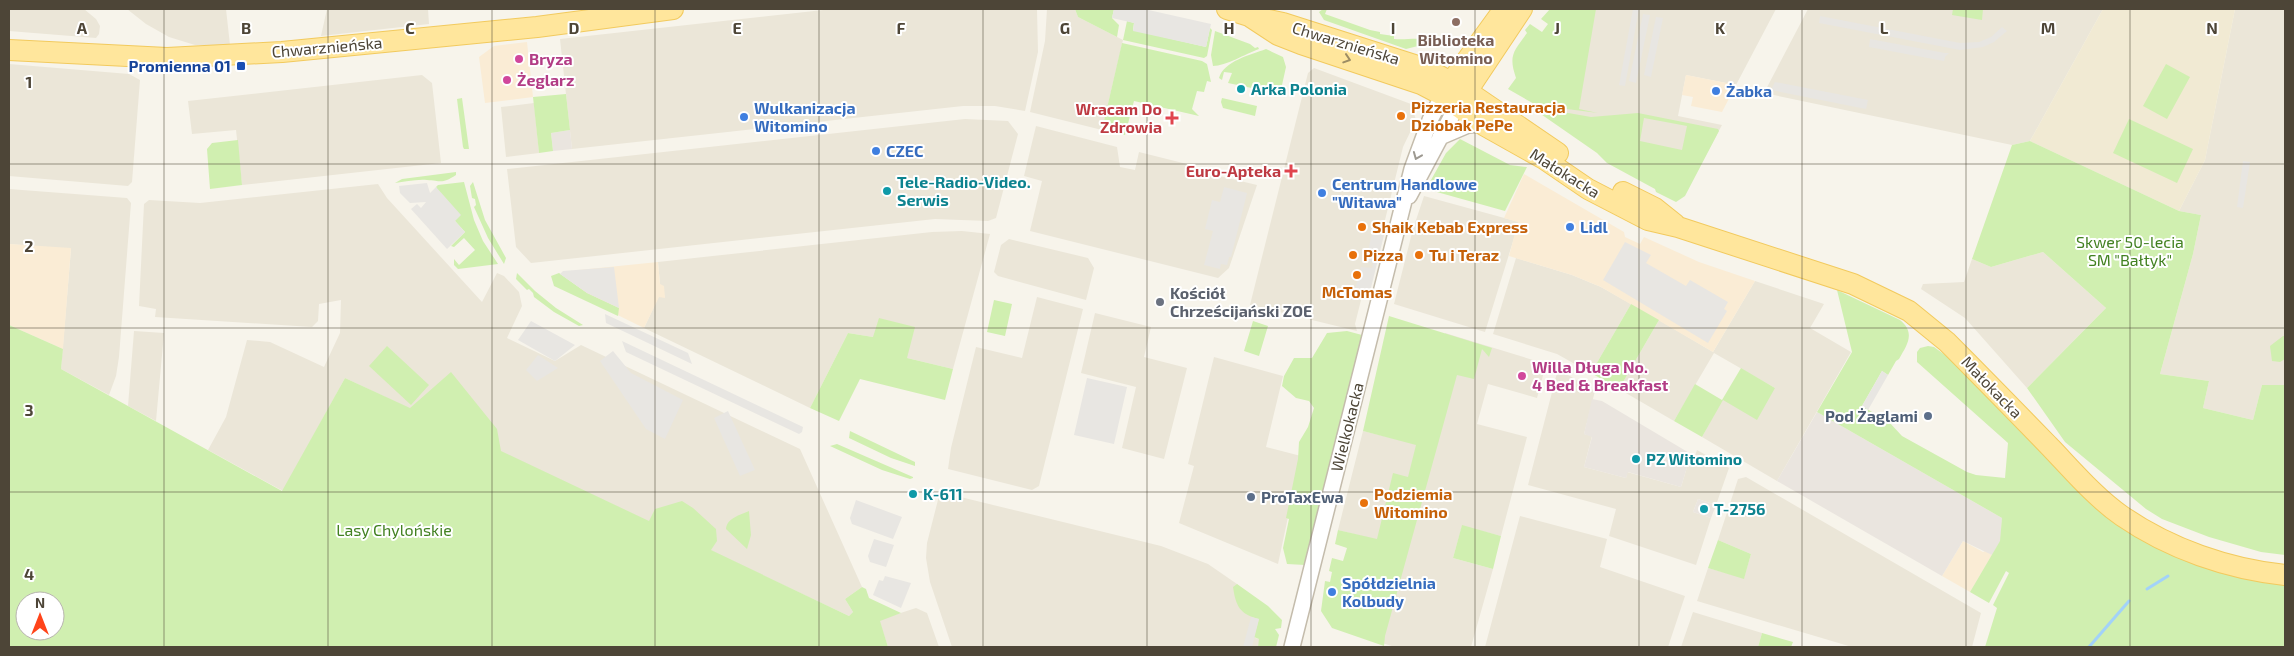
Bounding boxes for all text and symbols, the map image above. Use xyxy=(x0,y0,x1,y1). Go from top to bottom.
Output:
marker: Biblioteka Witomino xyxy=(1450,16,1462,28)
street label: Chwarznieńska xyxy=(1290,17,1402,68)
text: A xyxy=(77,18,88,37)
text: B xyxy=(241,18,251,37)
text: C xyxy=(405,18,415,37)
text: D xyxy=(569,18,580,37)
text: E xyxy=(732,18,742,37)
text: F xyxy=(897,18,906,37)
text: G xyxy=(1060,18,1070,37)
text: H xyxy=(1223,18,1235,37)
text: I xyxy=(1391,18,1395,37)
text: J xyxy=(1554,18,1560,37)
text: K xyxy=(1715,18,1726,37)
text: L xyxy=(1880,18,1889,37)
text: M xyxy=(2041,18,2055,37)
text: N xyxy=(2206,18,2218,37)
place label: Biblioteka Witomino xyxy=(1418,30,1494,67)
street label: Chwarznieńska xyxy=(271,32,383,61)
place label: Bryza xyxy=(529,49,573,69)
marker: Bryza xyxy=(513,53,525,65)
one-way arrow xyxy=(1342,53,1351,63)
place label: Promienna 01 xyxy=(129,56,231,75)
marker: Promienna 01 xyxy=(235,60,247,72)
place label: Żeglarz xyxy=(517,70,574,89)
text: 1 xyxy=(26,72,32,91)
marker: Żeglarz xyxy=(501,74,513,86)
place label: Arka Polonia xyxy=(1251,79,1347,98)
place label: Żabka xyxy=(1726,81,1772,100)
marker: Arka Polonia xyxy=(1235,83,1247,95)
marker: Żabka xyxy=(1710,85,1722,97)
place label: Pizzeria Restauracja Dziobak PePe xyxy=(1411,97,1566,134)
place label: Wulkanizacja Witomino xyxy=(754,98,856,135)
place label: Wracam Do Zdrowia xyxy=(1075,99,1162,136)
marker: Pizzeria Restauracja Dziobak PePe xyxy=(1395,110,1407,122)
marker: Wulkanizacja Witomino xyxy=(738,111,750,123)
marker: Wracam Do Zdrowia xyxy=(1166,112,1178,124)
place label: CZEC xyxy=(886,141,923,160)
street label: Małokacka xyxy=(1527,144,1604,202)
marker: CZEC xyxy=(870,145,882,157)
one-way arrow xyxy=(1413,151,1423,160)
place label: Euro-Apteka xyxy=(1186,161,1281,180)
marker: Euro-Apteka xyxy=(1285,165,1297,177)
place label: Tele-Radio-Video. Serwis xyxy=(897,172,1031,209)
place label: Centrum Handlowe "Witawa" xyxy=(1332,174,1477,211)
marker: Tele-Radio-Video. Serwis xyxy=(881,185,893,197)
marker: Centrum Handlowe "Witawa" xyxy=(1316,187,1328,199)
place label: Shaik Kebab Express xyxy=(1372,217,1528,236)
place label: Lidl xyxy=(1580,217,1609,236)
marker: Shaik Kebab Express xyxy=(1356,221,1368,233)
marker: Lidl xyxy=(1564,221,1576,233)
park label: Skwer 50-lecia SM "Bałtyk" xyxy=(2076,232,2184,269)
text: 2 xyxy=(24,236,34,255)
place label: Pizza xyxy=(1363,245,1403,264)
place label: Tu i Teraz xyxy=(1429,245,1499,264)
marker: Pizza xyxy=(1347,249,1359,261)
marker: Tu i Teraz xyxy=(1413,249,1425,261)
marker: McTomas xyxy=(1351,269,1363,281)
place label: McTomas xyxy=(1322,282,1392,301)
place label: Kościół Chrześcijański ZOE xyxy=(1170,283,1312,320)
marker: Kościół Chrześcijański ZOE xyxy=(1154,296,1166,308)
street label: Małokacka xyxy=(1958,352,2027,422)
place label: Willa Długa No. 4 Bed & Breakfast xyxy=(1532,357,1669,394)
marker: Willa Długa No. 4 Bed & Breakfast xyxy=(1516,370,1528,382)
street label: Wielkokacka xyxy=(1326,380,1367,473)
text: 3 xyxy=(24,400,34,419)
place label: Pod Żaglami xyxy=(1825,406,1918,425)
marker: Pod Żaglami xyxy=(1922,410,1934,422)
place label: PZ Witomino xyxy=(1646,449,1742,468)
marker: PZ Witomino xyxy=(1630,453,1642,465)
place label: K-611 xyxy=(923,484,963,503)
place label: Podziemia Witomino xyxy=(1374,484,1452,521)
place label: ProTaxEwa xyxy=(1261,487,1344,506)
marker: K-611 xyxy=(907,488,919,500)
marker: ProTaxEwa xyxy=(1245,491,1257,503)
marker: Podziemia Witomino xyxy=(1358,497,1370,509)
place label: T-2756 xyxy=(1714,499,1765,518)
marker: T-2756 xyxy=(1698,503,1710,515)
park label: Lasy Chylońskie xyxy=(336,520,452,539)
text: 4 xyxy=(24,564,34,583)
place label: Spółdzielnia Kolbudy xyxy=(1342,573,1436,611)
marker: Spółdzielnia Kolbudy xyxy=(1326,586,1338,598)
north arrow xyxy=(15,591,65,641)
text: N xyxy=(35,594,45,611)

